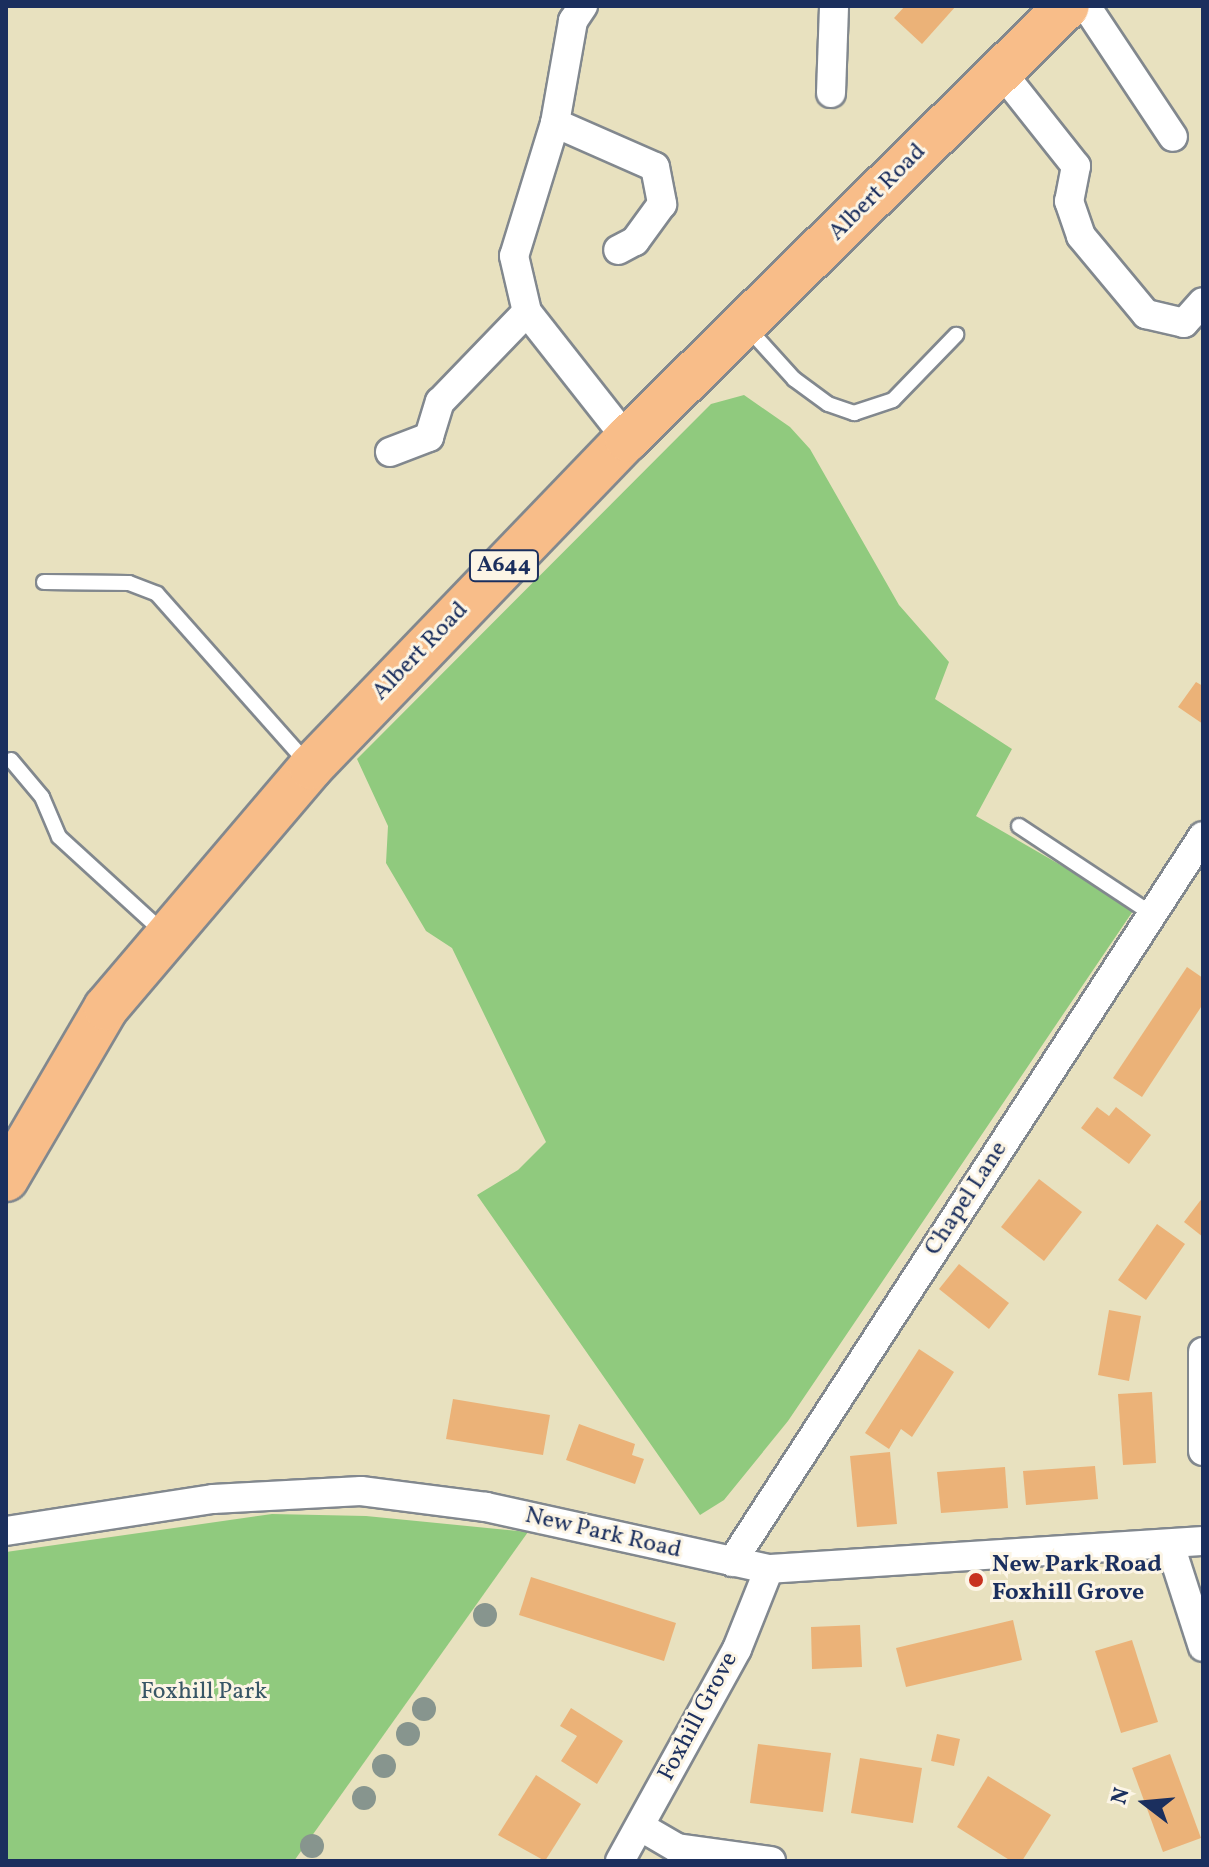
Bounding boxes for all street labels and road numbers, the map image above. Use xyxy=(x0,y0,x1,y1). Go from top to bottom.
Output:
street label: Albert Road xyxy=(823,138,933,248)
road number: A644 xyxy=(468,548,540,584)
street label: Albert Road xyxy=(367,597,475,707)
street label: Chapel Lane xyxy=(919,1137,1015,1261)
street label: New Park Road xyxy=(522,1502,684,1566)
street label: Foxhill Grove xyxy=(653,1648,745,1786)

